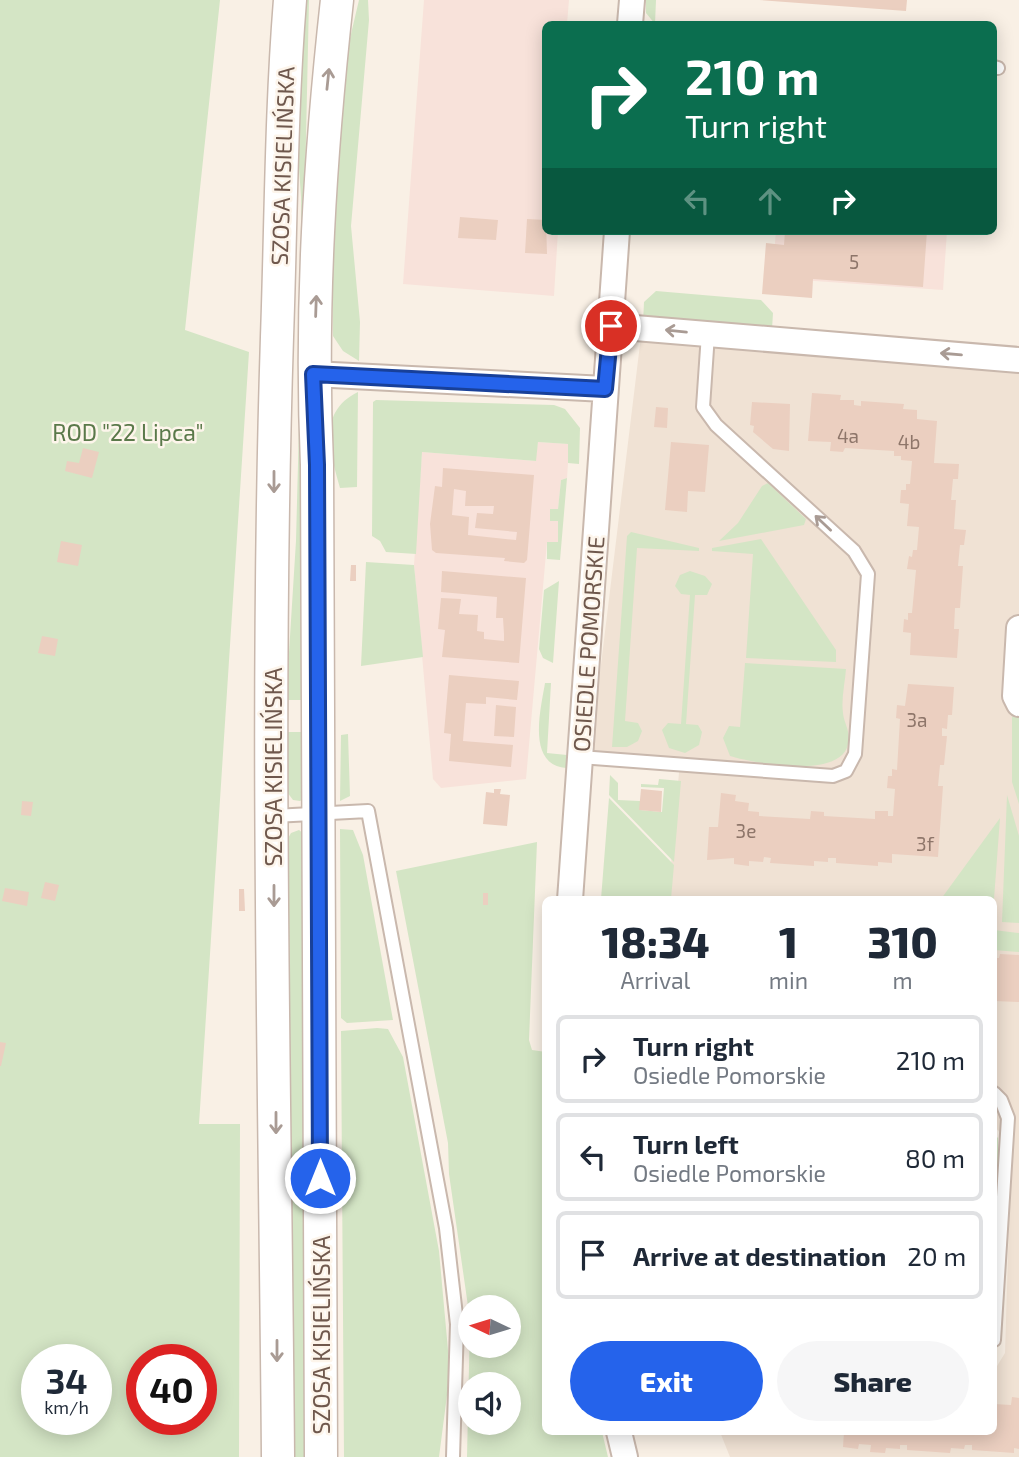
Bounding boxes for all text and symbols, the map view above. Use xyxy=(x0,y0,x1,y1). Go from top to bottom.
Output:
text: 210 m xyxy=(685,46,819,105)
icon: right xyxy=(570,49,661,140)
street label: SZOSA KISIELIŃSKA xyxy=(265,65,299,266)
one-way arrow xyxy=(322,68,335,90)
text: Turn right xyxy=(685,106,827,144)
icon: left xyxy=(678,182,716,220)
icon: ahead xyxy=(751,182,789,220)
icon: right xyxy=(824,182,862,220)
house number: 5 xyxy=(849,250,859,273)
one-way arrow xyxy=(309,294,322,317)
pin xyxy=(581,296,641,356)
icon: arrive xyxy=(592,307,630,345)
one-way arrow xyxy=(665,324,687,337)
one-way arrow xyxy=(940,347,963,360)
park label: ROD "22 Lipca" xyxy=(52,418,204,446)
house number: 4a xyxy=(837,424,859,447)
house number: 4b xyxy=(898,430,920,453)
one-way arrow xyxy=(267,470,281,493)
one-way arrow xyxy=(814,515,832,531)
street label: OSIEDLE POMORSKIE xyxy=(566,535,610,753)
street label: SZOSA KISIELIŃSKA xyxy=(259,667,287,867)
house number: 3a xyxy=(907,708,928,731)
house number: 3e xyxy=(736,819,756,842)
house number: 3f xyxy=(916,832,935,855)
one-way arrow xyxy=(267,884,281,907)
text: 18:34 xyxy=(601,916,709,966)
text: 1 xyxy=(779,916,798,966)
text: 310 xyxy=(867,916,938,966)
text: Arrival xyxy=(620,966,690,994)
text: min xyxy=(769,966,808,994)
text: m xyxy=(892,966,913,994)
text: Turn right xyxy=(633,1030,754,1061)
icon: right xyxy=(574,1040,612,1078)
text: 210 m xyxy=(896,1044,965,1075)
text: Osiedle Pomorskie xyxy=(633,1061,826,1089)
one-way arrow xyxy=(269,1111,283,1134)
text: Turn left xyxy=(633,1128,739,1159)
icon: left xyxy=(574,1138,612,1176)
position arrow xyxy=(283,1141,357,1215)
text: 80 m xyxy=(905,1142,965,1173)
text: Osiedle Pomorskie xyxy=(633,1159,826,1187)
street label: SZOSA KISIELIŃSKA xyxy=(307,1235,335,1435)
icon: arrive xyxy=(574,1236,612,1274)
text: Arrive at destination xyxy=(633,1240,886,1271)
text: 20 m xyxy=(907,1240,966,1271)
north arrow xyxy=(458,1295,522,1358)
map controls xyxy=(458,1295,521,1435)
one-way arrow xyxy=(270,1339,284,1362)
button: Exit xyxy=(570,1341,763,1421)
button: Share xyxy=(777,1341,969,1421)
speed limit sign: 40 xyxy=(126,1344,217,1435)
text: 34 xyxy=(45,1359,88,1401)
button: sound xyxy=(458,1372,521,1435)
text: km/h xyxy=(44,1396,89,1418)

